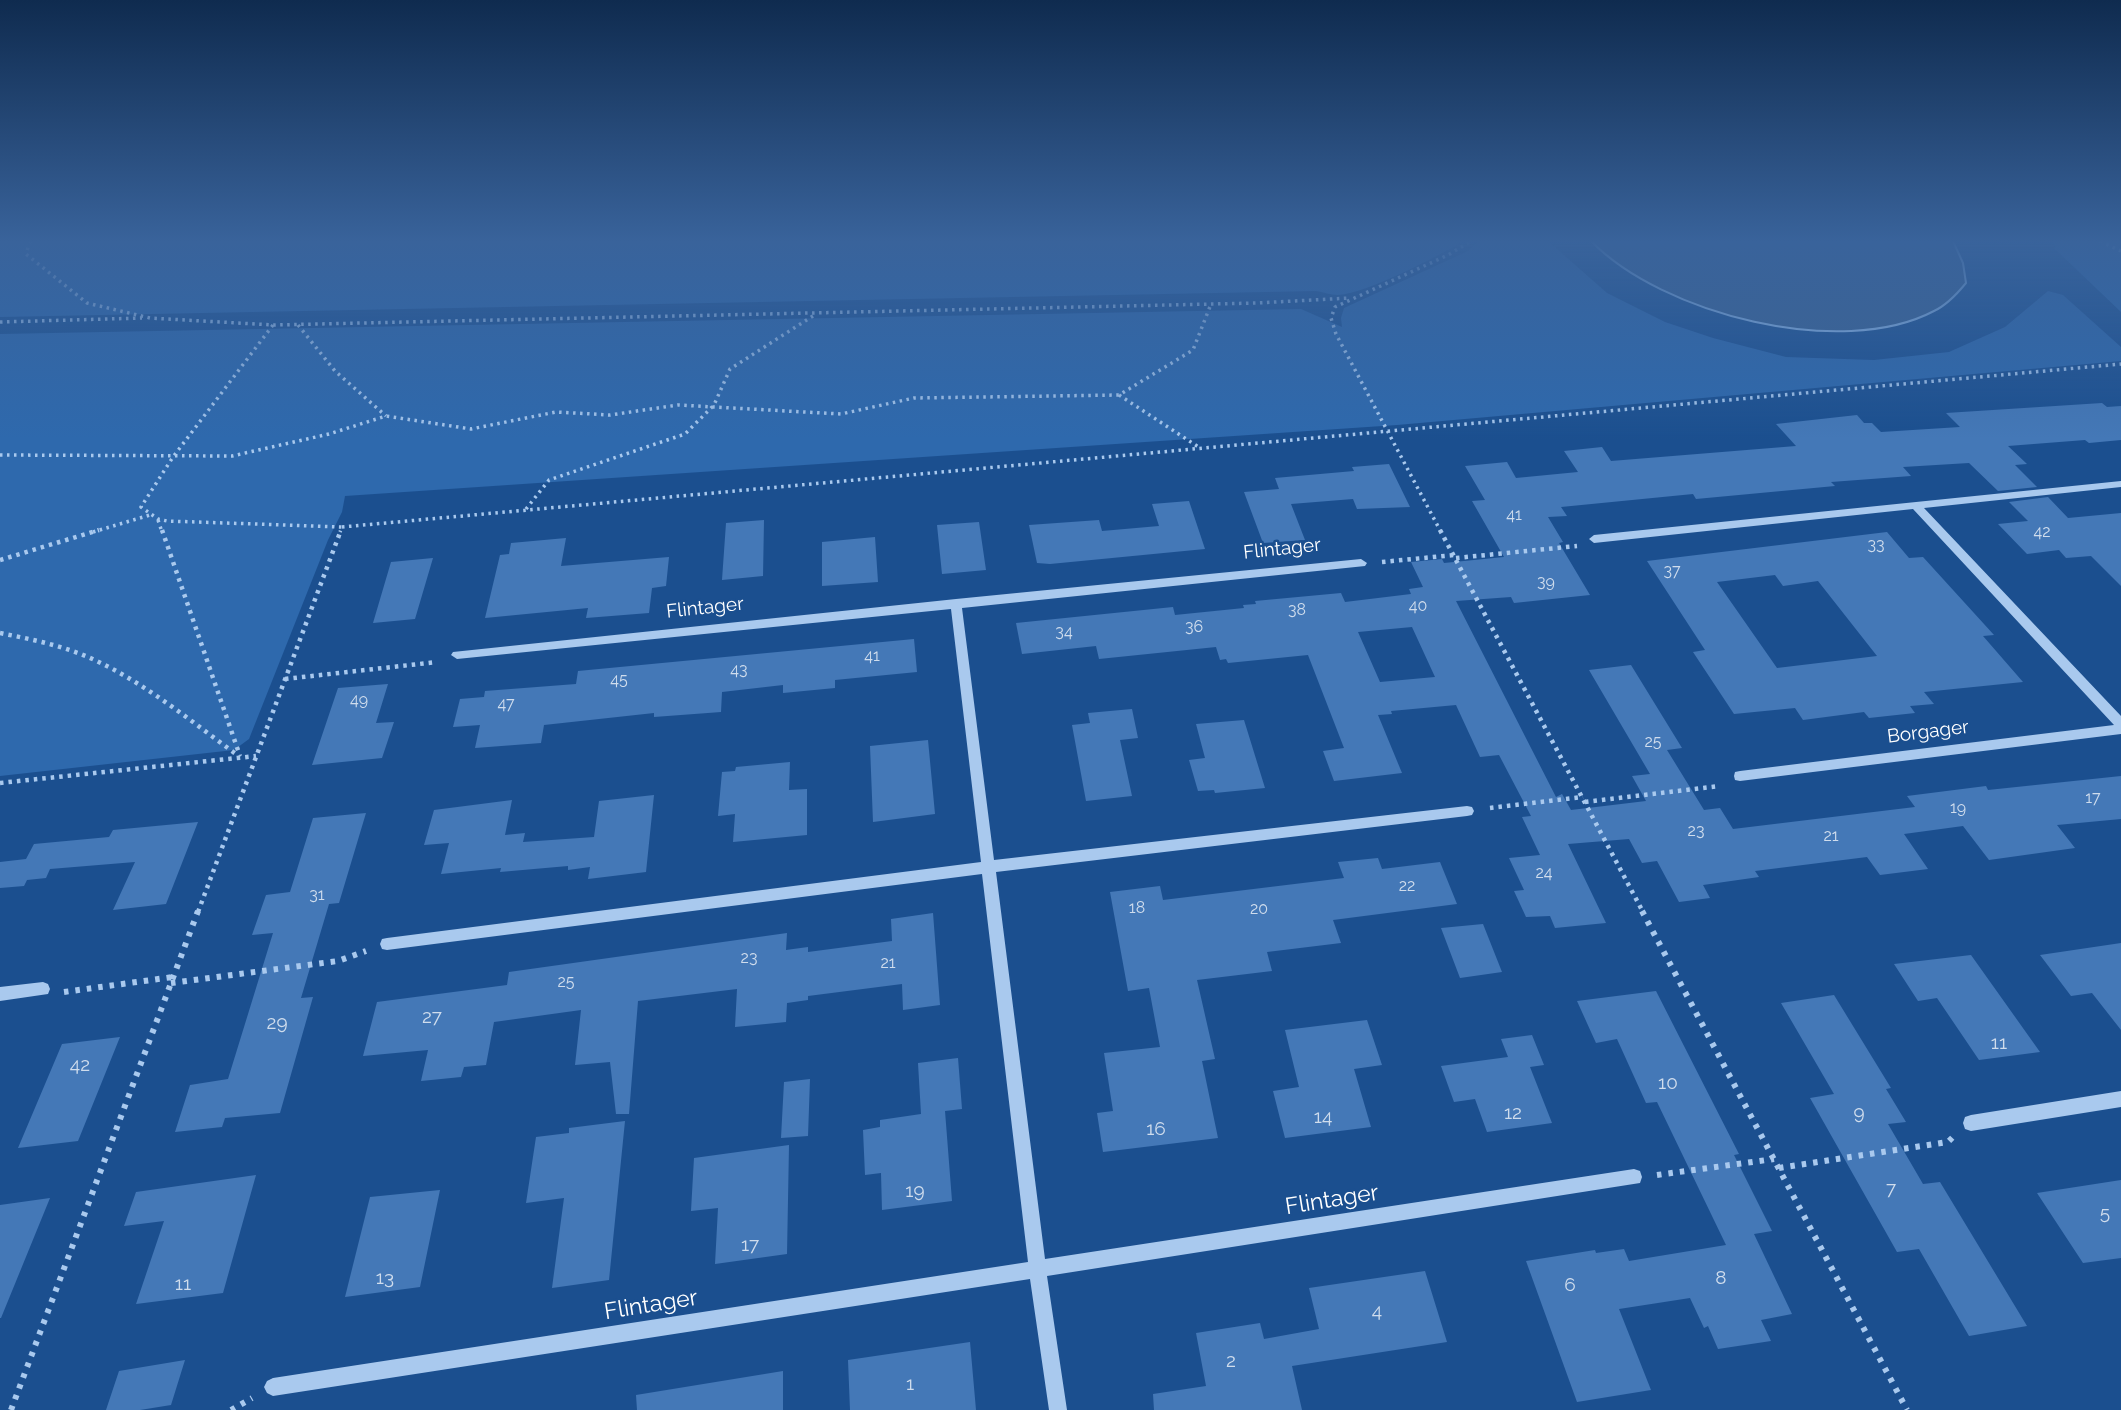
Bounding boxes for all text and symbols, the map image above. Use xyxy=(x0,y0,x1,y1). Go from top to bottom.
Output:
house number: 41 xyxy=(1506,505,1522,525)
house number: 42 xyxy=(2033,522,2051,542)
street label: Flintager xyxy=(1242,534,1322,564)
house number: 33 xyxy=(1867,535,1885,555)
house number: 37 xyxy=(1663,561,1681,581)
house number: 39 xyxy=(1537,572,1555,592)
street label: Flintager xyxy=(665,593,745,623)
house number: 40 xyxy=(1409,596,1427,616)
house number: 38 xyxy=(1288,600,1306,620)
house number: 36 xyxy=(1185,617,1203,637)
house number: 34 xyxy=(1055,622,1073,642)
house number: 41 xyxy=(864,646,880,666)
house number: 43 xyxy=(730,660,748,680)
house number: 45 xyxy=(610,670,628,690)
house number: 49 xyxy=(350,690,368,710)
house number: 47 xyxy=(497,694,515,714)
street label: Borgager xyxy=(1886,716,1970,748)
house number: 25 xyxy=(1644,732,1662,752)
house number: 17 xyxy=(2085,788,2101,808)
house number: 19 xyxy=(1950,798,1966,818)
house number: 23 xyxy=(1688,821,1704,841)
house number: 21 xyxy=(1823,826,1839,846)
house number: 24 xyxy=(1535,863,1553,883)
house number: 22 xyxy=(1399,876,1415,896)
house number: 31 xyxy=(309,885,325,905)
house number: 18 xyxy=(1129,898,1145,918)
house number: 20 xyxy=(1250,899,1268,919)
house number: 23 xyxy=(741,948,757,968)
house number: 21 xyxy=(880,953,896,973)
house number: 25 xyxy=(557,972,575,992)
house number: 27 xyxy=(422,1006,442,1028)
house number: 29 xyxy=(266,1012,288,1034)
house number: 11 xyxy=(1991,1032,2007,1054)
house number: 42 xyxy=(70,1054,90,1076)
house number: 10 xyxy=(1658,1072,1678,1094)
house number: 12 xyxy=(1504,1102,1522,1124)
house number: 9 xyxy=(1853,1102,1865,1124)
house number: 14 xyxy=(1314,1106,1332,1128)
house number: 16 xyxy=(1146,1118,1166,1140)
house number: 7 xyxy=(1886,1178,1896,1200)
street label: Flintager xyxy=(1283,1179,1381,1221)
house number: 19 xyxy=(905,1180,925,1202)
house number: 5 xyxy=(2100,1202,2110,1224)
house number: 17 xyxy=(741,1234,759,1256)
house number: 13 xyxy=(376,1267,394,1289)
house number: 8 xyxy=(1715,1267,1727,1289)
house number: 11 xyxy=(175,1273,191,1295)
house number: 6 xyxy=(1564,1274,1576,1296)
street label: Flintager xyxy=(602,1284,700,1326)
house number: 4 xyxy=(1372,1300,1382,1322)
house number: 2 xyxy=(1226,1350,1236,1372)
house number: 1 xyxy=(906,1373,914,1395)

